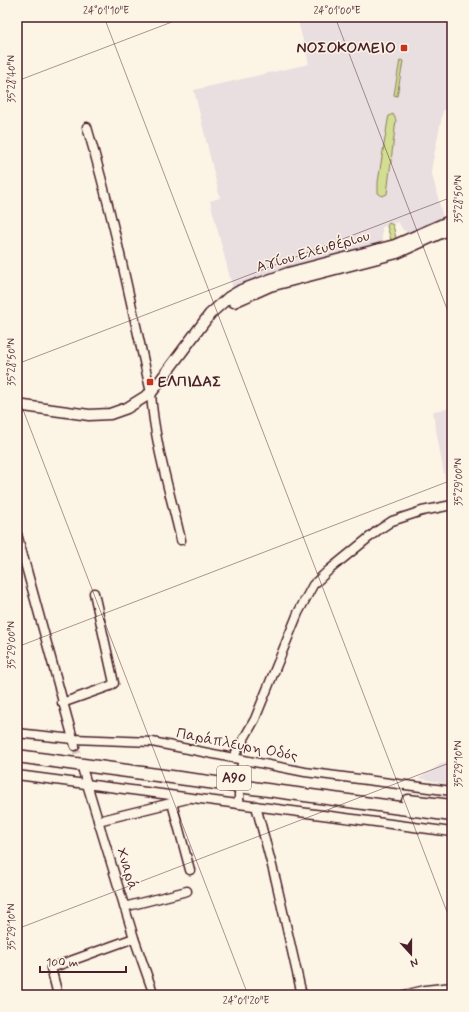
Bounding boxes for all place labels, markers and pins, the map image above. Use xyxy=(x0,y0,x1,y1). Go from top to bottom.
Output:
place label: ΝΟΣΟΚΟΜΕΙΟ xyxy=(296,38,396,58)
marker: ΝΟΣΟΚΟΜΕΙΟ xyxy=(399,43,409,53)
place label: ΕΛΠΙΔΑΣ xyxy=(158,372,221,392)
marker: ΕΛΠΙΔΑΣ xyxy=(145,377,155,387)

